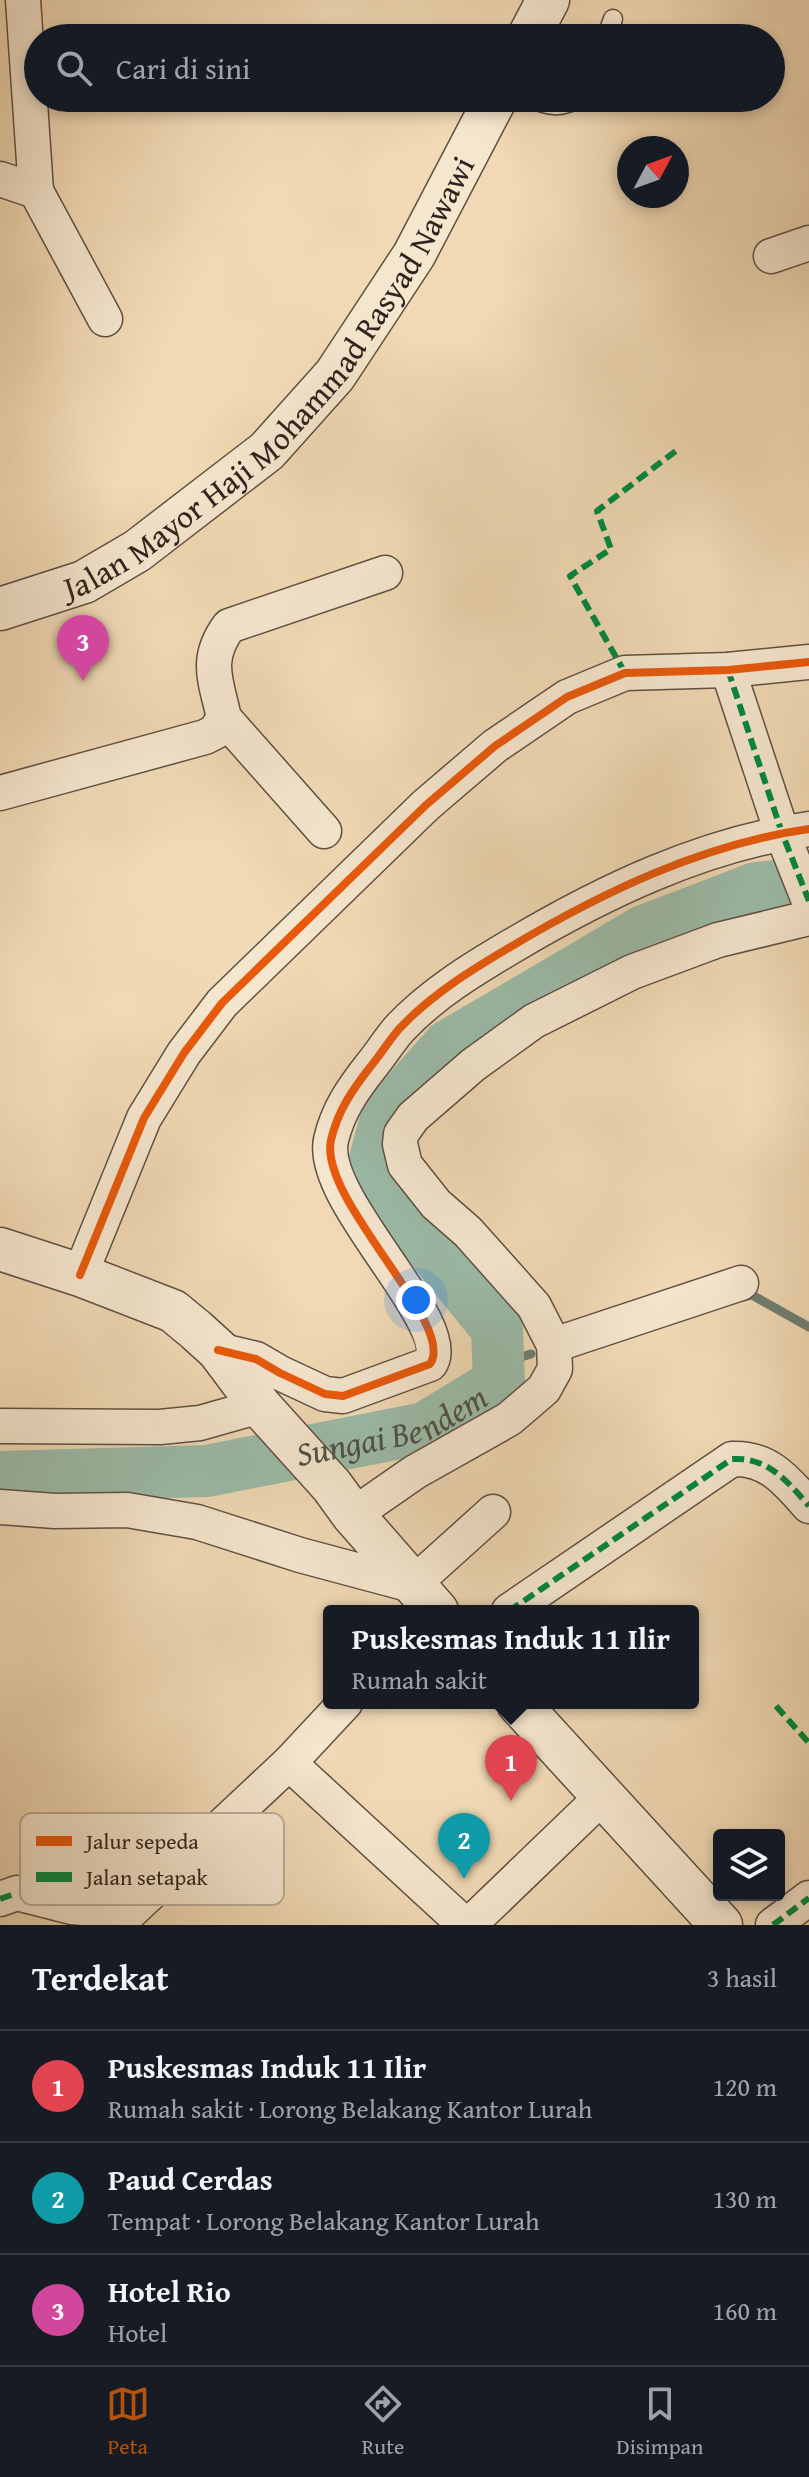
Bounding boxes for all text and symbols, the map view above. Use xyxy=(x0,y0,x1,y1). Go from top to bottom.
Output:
search box xyxy=(24,24,785,112)
icon: search xyxy=(52,46,96,90)
text: Cari di sini xyxy=(116,46,251,90)
north arrow xyxy=(617,136,689,208)
street label: Jalan Mayor Haji Mohammad Rasyad Nawawi xyxy=(53,147,485,612)
pin: 3 xyxy=(57,615,109,681)
your location xyxy=(396,1280,436,1320)
water label: Sungai Bendem xyxy=(292,1371,496,1477)
popup xyxy=(323,1605,699,1709)
text: Puskesmas Induk 11 Ilir xyxy=(352,1616,670,1660)
text: Rumah sakit xyxy=(352,1660,487,1699)
pin: 1 xyxy=(485,1735,537,1801)
legend xyxy=(20,1813,284,1905)
pin: 2 xyxy=(438,1813,490,1879)
text: Jalur sepeda xyxy=(83,1825,199,1857)
map controls xyxy=(713,1829,785,1901)
button: layers xyxy=(713,1829,785,1901)
text: Jalan setapak xyxy=(83,1861,209,1893)
text: Terdekat xyxy=(32,1953,169,2002)
text: 3 hasil xyxy=(707,1958,777,1997)
text: Puskesmas Induk 11 Ilir xyxy=(108,2045,426,2089)
text: 1 xyxy=(51,2067,65,2106)
text: 120 m xyxy=(712,2067,777,2106)
text: Rumah sakit · Lorong Belakang Kantor Lurah xyxy=(108,2089,592,2128)
text: Paud Cerdas xyxy=(108,2157,273,2201)
text: 2 xyxy=(51,2179,65,2218)
text: 130 m xyxy=(712,2179,777,2218)
text: Tempat · Lorong Belakang Kantor Lurah xyxy=(108,2201,540,2240)
text: Hotel Rio xyxy=(108,2269,231,2313)
text: 3 xyxy=(51,2291,65,2330)
text: 160 m xyxy=(712,2291,777,2330)
text: Hotel xyxy=(108,2313,167,2352)
tab: Peta xyxy=(106,2382,150,2462)
tab: Rute xyxy=(361,2382,405,2462)
tab: Disimpan xyxy=(616,2382,703,2462)

